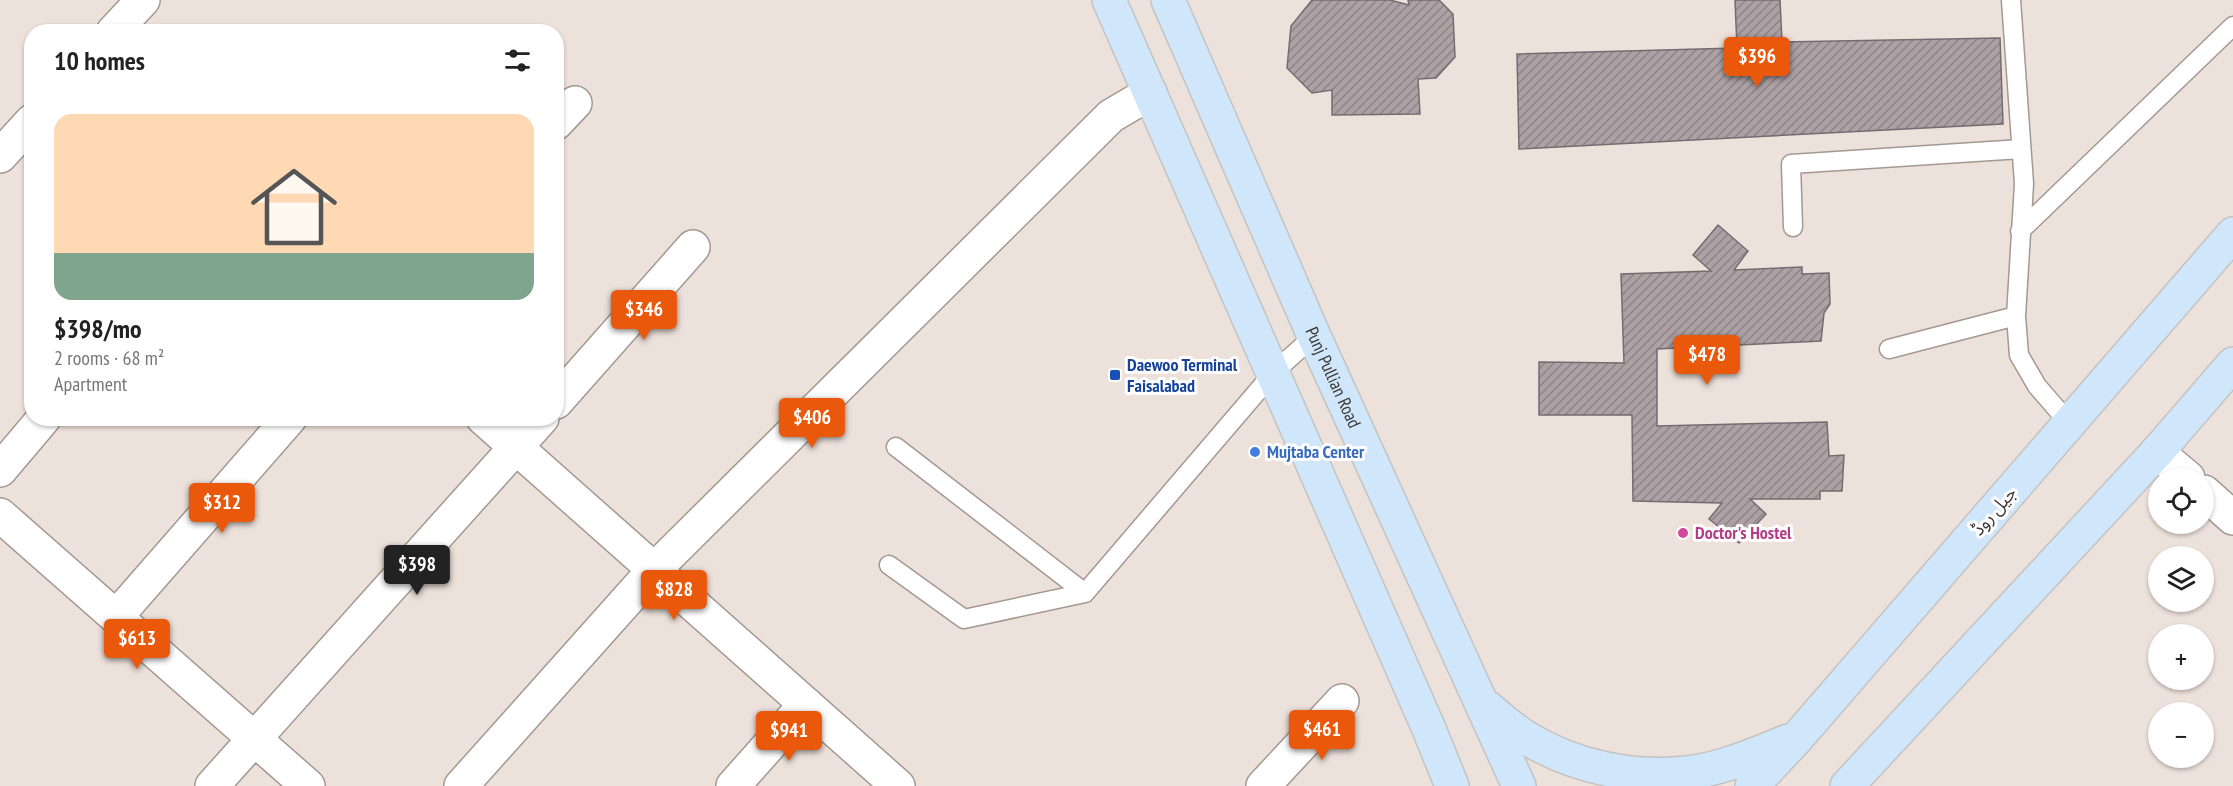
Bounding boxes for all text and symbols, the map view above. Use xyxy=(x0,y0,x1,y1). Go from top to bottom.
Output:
pin: $396 xyxy=(1721,37,1793,88)
text: $396 xyxy=(1738,43,1776,69)
text: 10 homes xyxy=(54,44,145,77)
icon: filters xyxy=(501,44,534,77)
icon: home xyxy=(240,153,348,261)
pin: $346 xyxy=(608,290,680,341)
text: $346 xyxy=(625,296,663,322)
text: $398/mo xyxy=(54,312,142,345)
street label: Punj Pullian Road xyxy=(1300,323,1366,431)
pin: $478 xyxy=(1671,335,1743,386)
text: $478 xyxy=(1688,341,1726,367)
text: 2 rooms · 68 m² xyxy=(54,345,164,371)
place label: Daewoo Terminal Faisalabad xyxy=(1127,353,1238,397)
marker: Daewoo Terminal Faisalabad xyxy=(1108,368,1122,382)
text: Apartment xyxy=(54,371,127,397)
pin: $406 xyxy=(776,398,848,449)
text: $406 xyxy=(793,404,831,430)
place label: Mujtaba Center xyxy=(1267,440,1365,463)
marker: Mujtaba Center xyxy=(1248,445,1262,459)
map controls xyxy=(2148,468,2214,768)
button: locate xyxy=(2148,468,2214,534)
street label: جیل روڈ xyxy=(1966,481,2021,540)
pin: $312 xyxy=(186,483,258,534)
text: $312 xyxy=(203,489,241,515)
place label: Doctor's Hostel xyxy=(1695,521,1792,544)
marker: Doctor's Hostel xyxy=(1676,526,1690,540)
pin: $398 xyxy=(381,545,453,596)
button: layers xyxy=(2148,546,2214,612)
text: $398 xyxy=(398,551,436,577)
pin: $828 xyxy=(638,570,710,621)
text: $828 xyxy=(655,576,693,602)
pin: $613 xyxy=(101,619,173,670)
button: + xyxy=(2148,624,2214,690)
text: $613 xyxy=(118,625,156,651)
button: − xyxy=(2148,702,2214,768)
pin: $461 xyxy=(1286,710,1358,761)
pin: $941 xyxy=(753,711,825,762)
text: $461 xyxy=(1303,716,1341,742)
text: $941 xyxy=(770,717,808,743)

